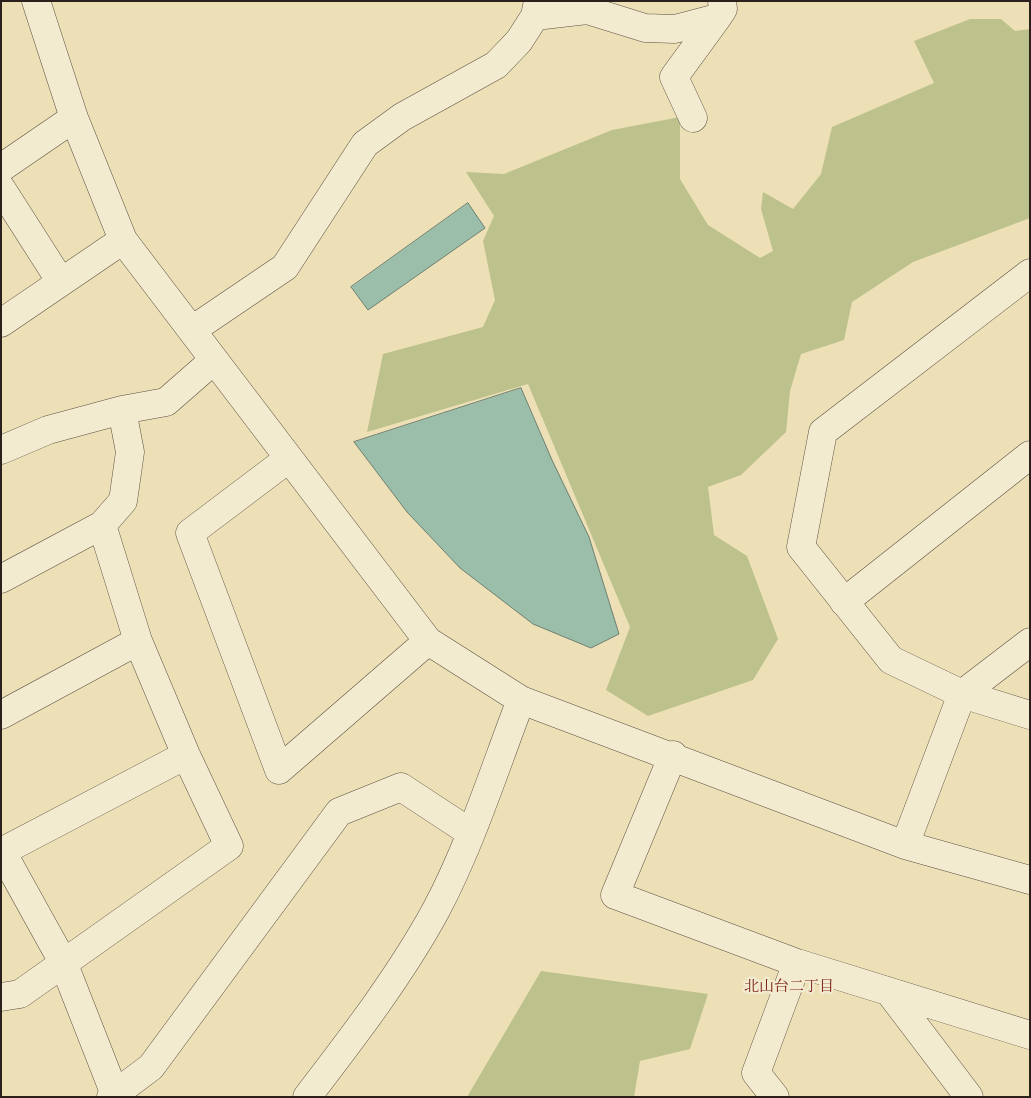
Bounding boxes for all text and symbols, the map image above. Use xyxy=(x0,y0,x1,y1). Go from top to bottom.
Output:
district label: 北山台二丁目 xyxy=(744,978,834,996)

